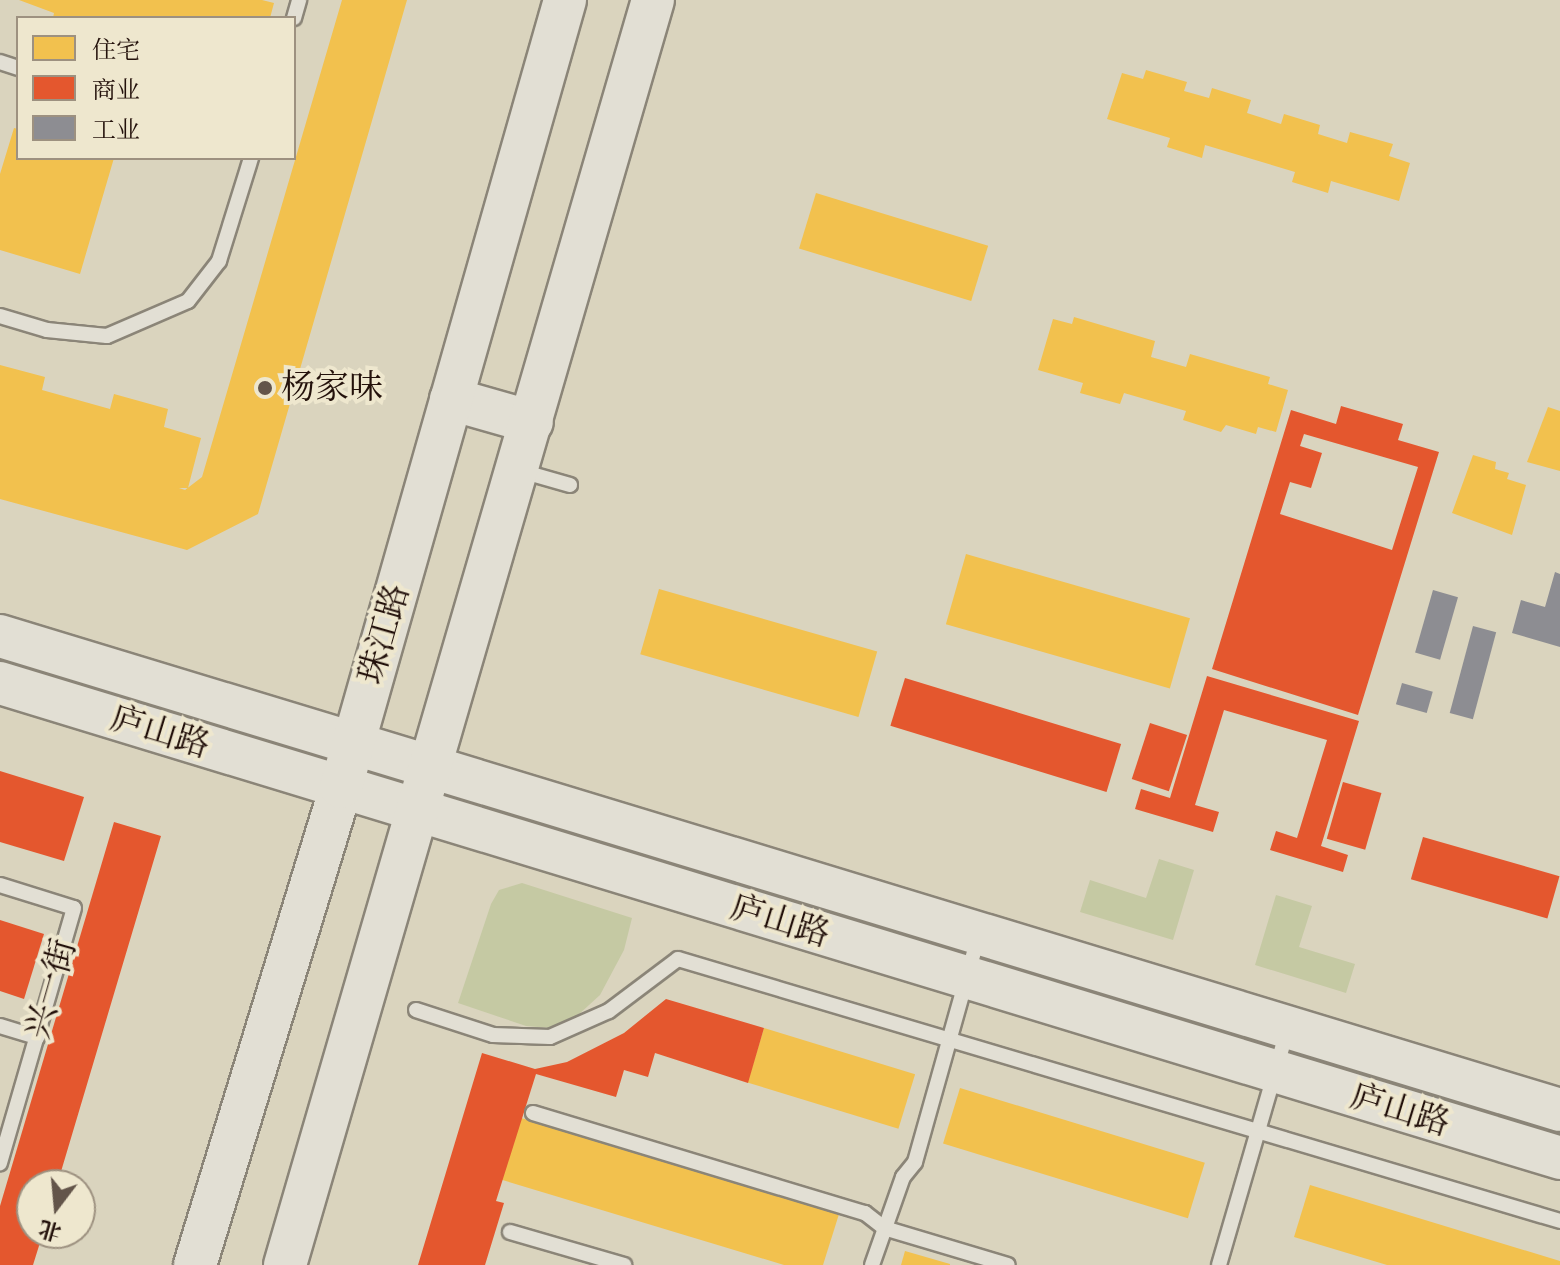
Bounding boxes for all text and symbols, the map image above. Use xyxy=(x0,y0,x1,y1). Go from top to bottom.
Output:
legend xyxy=(16,16,296,160)
text: 住宅 xyxy=(92,34,140,67)
text: 商业 xyxy=(92,74,140,107)
text: 工业 xyxy=(92,114,140,147)
place label: 杨家味 xyxy=(281,368,383,408)
marker: 杨家味 xyxy=(256,379,274,397)
street label: 珠江路 xyxy=(350,579,418,689)
street label: 庐山路 xyxy=(105,698,215,766)
street label: 庐山路 xyxy=(725,887,835,955)
street label: 兴一街 xyxy=(17,934,85,1044)
street label: 庐山路 xyxy=(1345,1076,1455,1144)
north arrow xyxy=(16,1169,96,1249)
text: 北 xyxy=(35,1213,65,1248)

